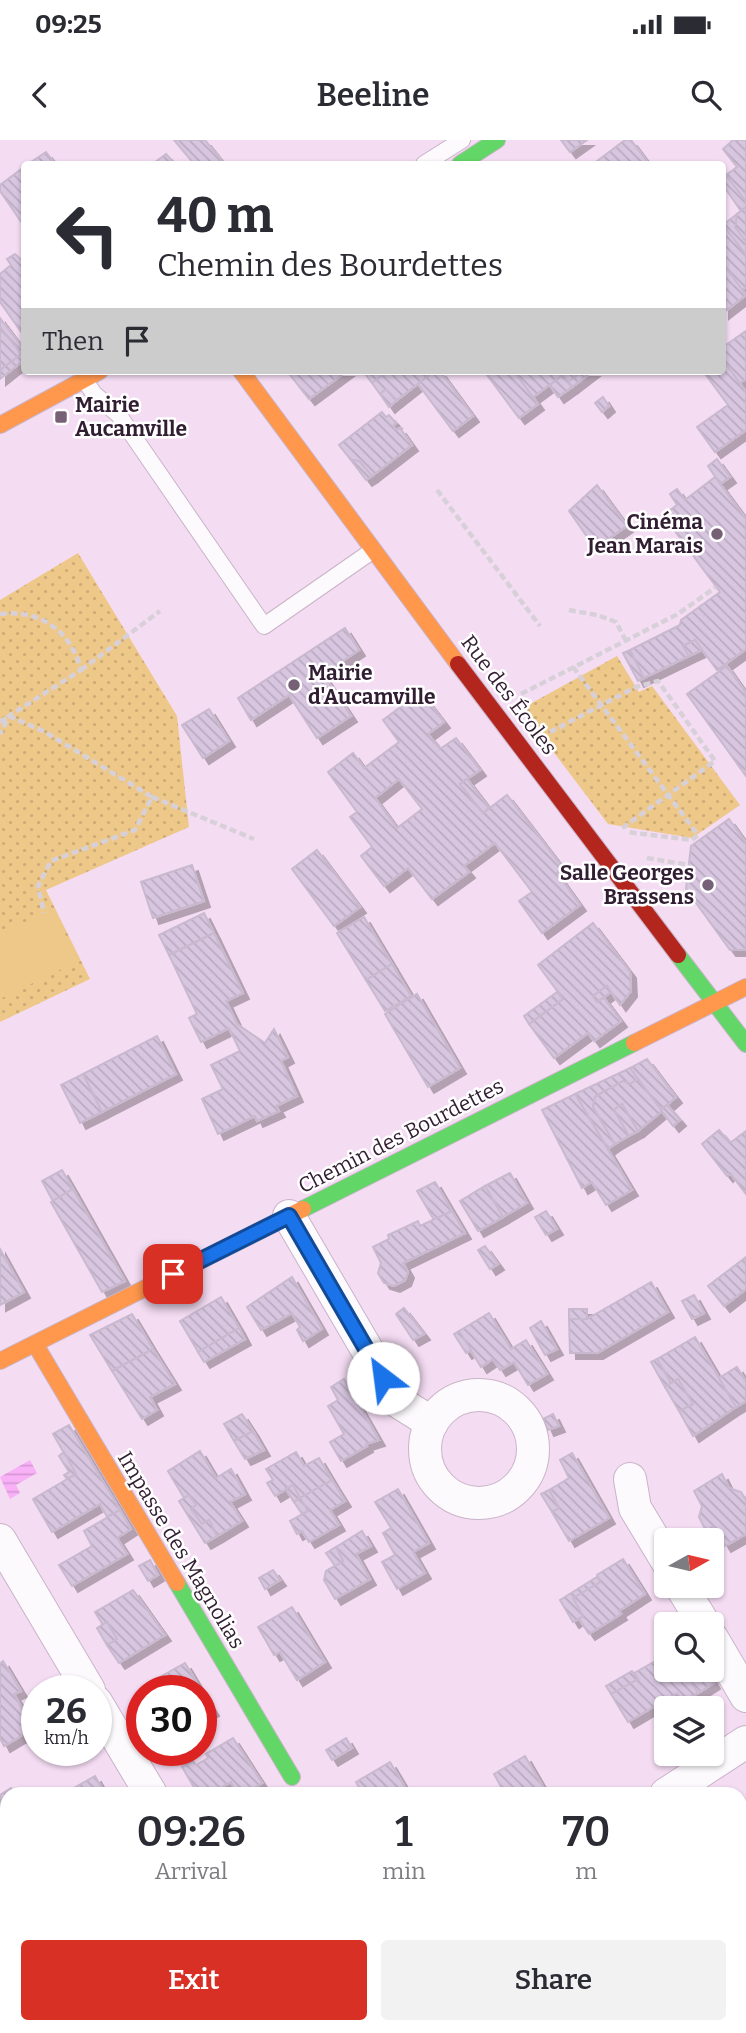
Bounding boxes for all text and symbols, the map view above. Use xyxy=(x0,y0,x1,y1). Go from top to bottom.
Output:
text: 09:25 xyxy=(35,9,102,40)
icon: back xyxy=(21,76,59,114)
text: Beeline xyxy=(316,76,430,114)
icon: search xyxy=(687,76,725,114)
text: 40 m xyxy=(157,186,274,245)
icon: left xyxy=(42,189,133,280)
text: Chemin des Bourdettes xyxy=(157,246,503,284)
icon: arrive xyxy=(118,322,156,360)
text: Then xyxy=(42,326,104,357)
place label: Mairie Aucamville xyxy=(75,392,187,442)
marker: Mairie Aucamville xyxy=(53,409,69,425)
place label: Cinéma Jean Marais xyxy=(587,509,703,559)
marker: Cinéma Jean Marais xyxy=(709,526,725,542)
street label: Rue des Écoles xyxy=(456,630,562,760)
place label: Mairie d'Aucamville xyxy=(308,660,436,710)
marker: Mairie d'Aucamville xyxy=(286,677,302,693)
place label: Salle Georges Brassens xyxy=(560,860,694,910)
marker: Salle Georges Brassens xyxy=(700,877,716,893)
street label: Chemin des Bourdettes xyxy=(294,1073,508,1199)
pin xyxy=(143,1244,203,1304)
icon: arrive xyxy=(154,1255,192,1293)
position arrow xyxy=(346,1341,420,1415)
street label: Impasse des Magnolias xyxy=(112,1447,250,1653)
north arrow xyxy=(654,1528,724,1598)
map controls xyxy=(654,1528,724,1766)
button: search xyxy=(654,1612,724,1682)
speed limit sign: 30 xyxy=(126,1675,217,1766)
text: 26 xyxy=(46,1690,87,1732)
button: layers xyxy=(654,1696,724,1766)
text: km/h xyxy=(44,1727,89,1749)
text: 09:26 xyxy=(137,1807,246,1857)
text: 1 xyxy=(395,1807,413,1857)
text: 70 xyxy=(562,1807,610,1857)
text: Arrival xyxy=(155,1857,228,1885)
text: min xyxy=(382,1857,426,1885)
text: m xyxy=(575,1857,597,1885)
button: Exit xyxy=(21,1940,367,2020)
button: Share xyxy=(381,1940,726,2020)

